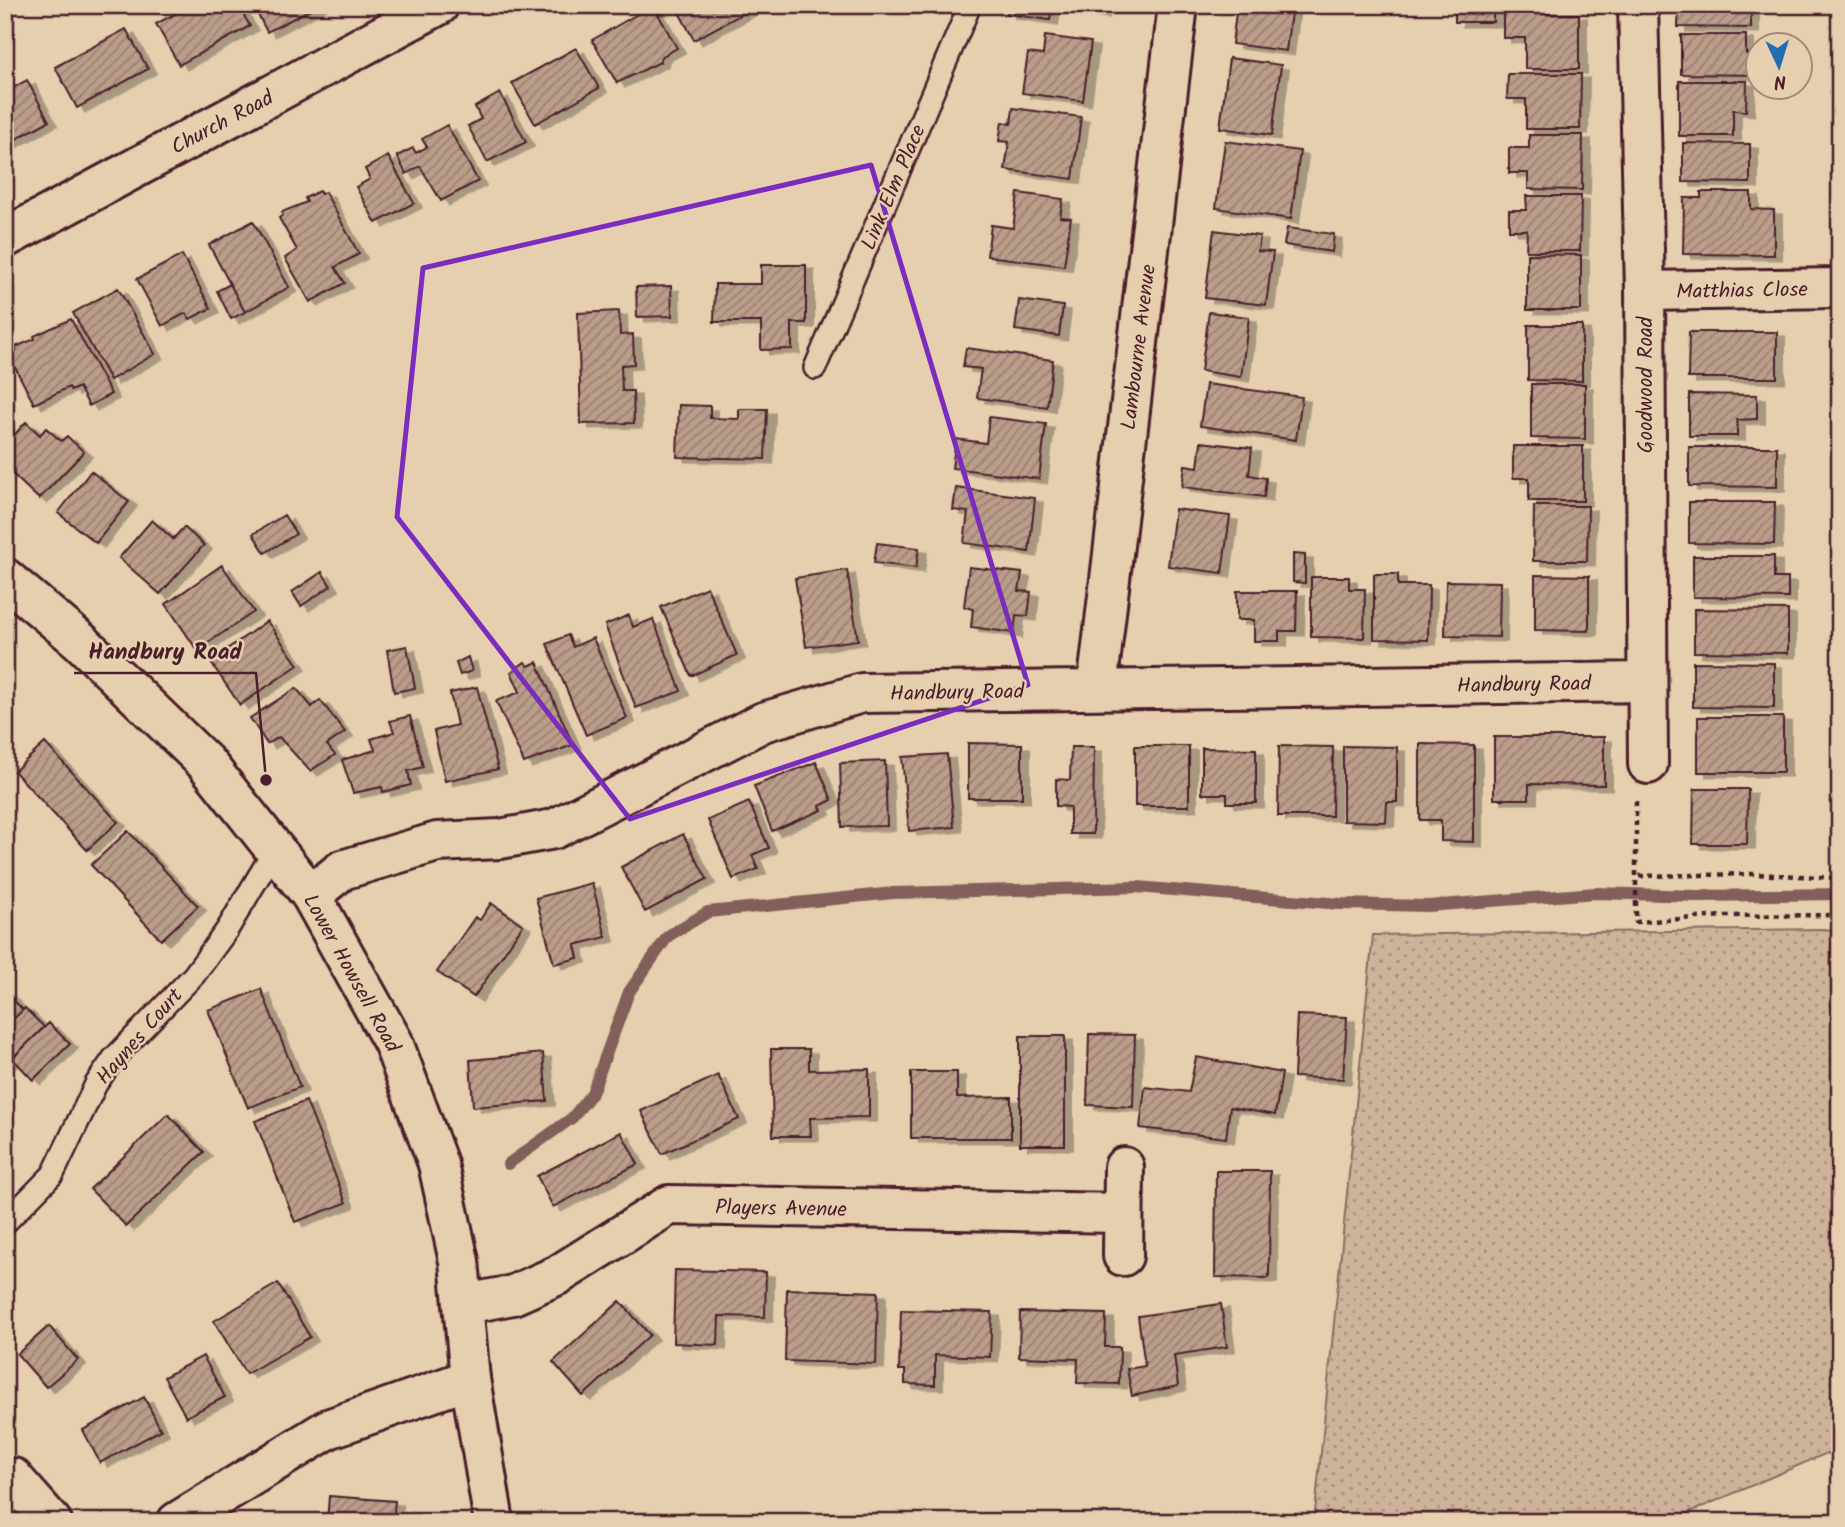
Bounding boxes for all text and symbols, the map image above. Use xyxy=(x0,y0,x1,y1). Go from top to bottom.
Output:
north arrow xyxy=(1744,32,1814,102)
text: N xyxy=(1773,66,1787,96)
street label: Church Road xyxy=(166,82,280,164)
street label: Link Elm Place xyxy=(853,119,936,256)
street label: Lambourne Avenue xyxy=(1113,262,1166,432)
street label: Matthias Close xyxy=(1676,274,1809,309)
street label: Goodwood Road xyxy=(1630,316,1663,453)
callout: Handbury Road xyxy=(74,629,256,673)
text: Handbury Road xyxy=(88,635,242,671)
street label: Handbury Road xyxy=(1457,668,1592,703)
street label: Handbury Road xyxy=(890,676,1025,711)
street label: Lower Howsell Road xyxy=(293,888,408,1060)
street label: Haynes Court xyxy=(89,981,192,1093)
street label: Players Avenue xyxy=(715,1192,848,1227)

